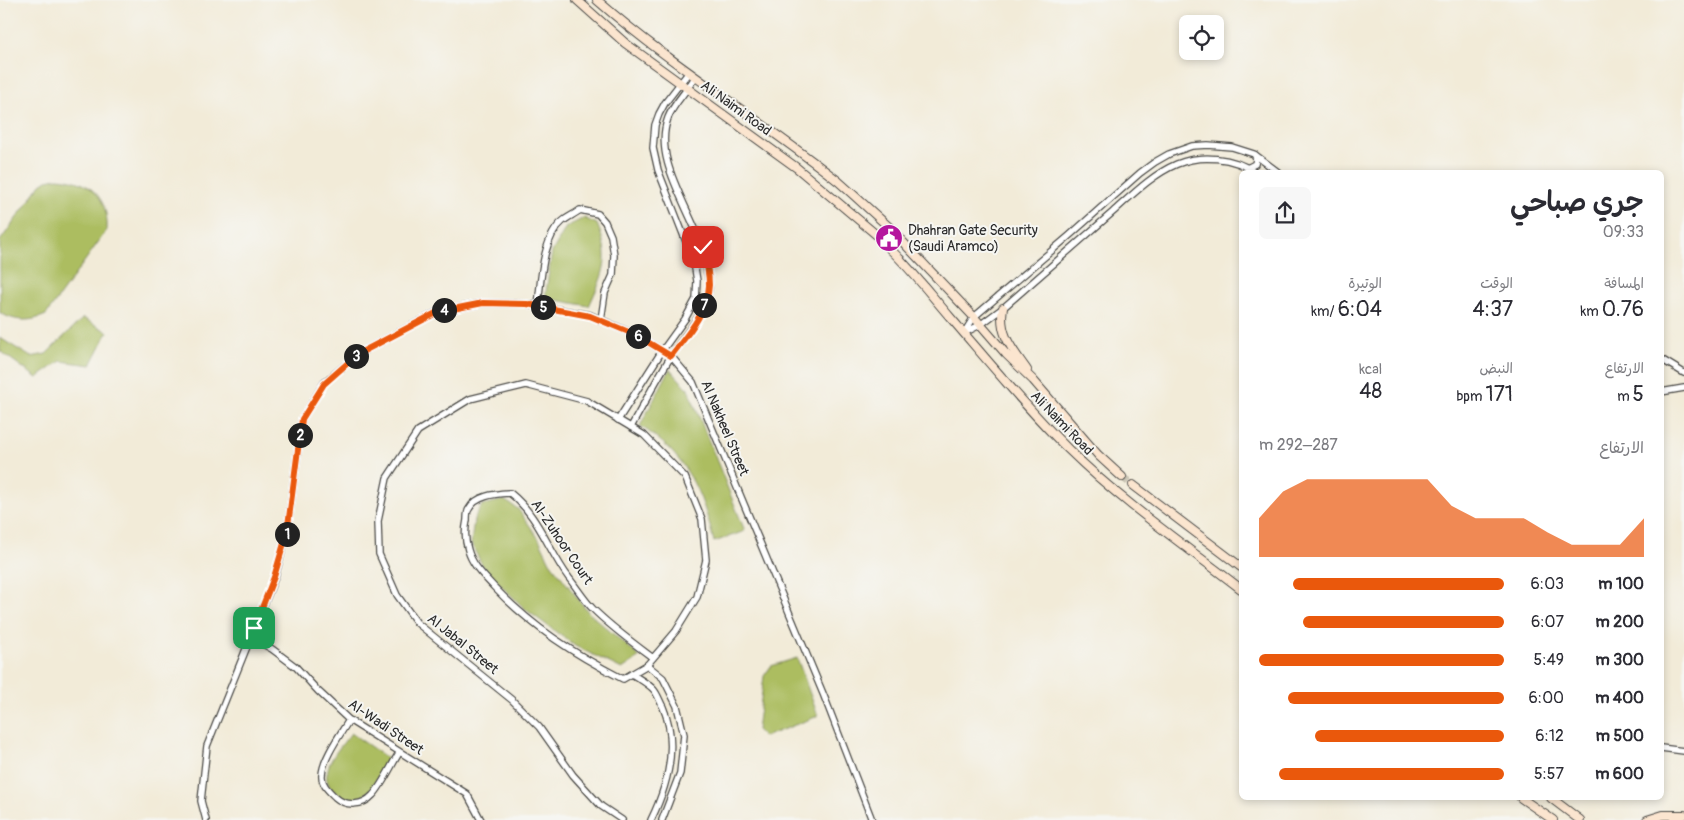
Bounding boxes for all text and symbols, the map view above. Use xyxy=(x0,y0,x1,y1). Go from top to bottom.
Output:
map controls xyxy=(1179,15,1224,60)
button: locate xyxy=(1179,15,1224,60)
street label: Ali Naimi Road xyxy=(697,77,775,139)
text: جري صباحي xyxy=(1510,185,1644,220)
button: share xyxy=(1259,187,1311,239)
place label: Dhahran Gate Security (Saudi Aramco) xyxy=(908,222,1038,255)
text: 09:33 xyxy=(1603,222,1644,242)
public building icon: Dhahran Gate Security (Saudi Aramco) xyxy=(874,223,904,253)
pin xyxy=(682,226,724,268)
icon: check xyxy=(689,233,717,261)
text: الوتيرة xyxy=(1348,275,1382,292)
text: الوقت xyxy=(1480,275,1513,292)
text: المسافة xyxy=(1604,275,1644,292)
pin: 7 xyxy=(692,292,716,318)
pin: 5 xyxy=(530,294,556,320)
text: 6:04 xyxy=(1338,296,1382,323)
text: 4:37 xyxy=(1472,296,1513,323)
text: 0.76 xyxy=(1602,296,1644,323)
text: 7 xyxy=(701,297,708,314)
pin: 4 xyxy=(432,298,456,322)
text: 5 xyxy=(540,299,547,316)
text: 4 xyxy=(440,302,449,319)
text: /km xyxy=(1311,303,1338,320)
text: km xyxy=(1580,303,1602,320)
pin: 6 xyxy=(626,324,650,348)
text: 6 xyxy=(634,328,643,345)
pin: 3 xyxy=(344,344,368,368)
text: 3 xyxy=(353,348,360,365)
text: النبض xyxy=(1480,360,1513,377)
text: الارتفاع xyxy=(1605,360,1644,377)
text: kcal xyxy=(1359,361,1382,378)
street label: Al Nakheel Street xyxy=(697,378,753,479)
text: 48 xyxy=(1359,378,1382,405)
text: 171 xyxy=(1485,381,1513,408)
text: 5 xyxy=(1633,381,1644,408)
street label: Ali Naimi Road xyxy=(1027,387,1097,459)
text: bpm xyxy=(1457,388,1485,405)
text: m xyxy=(1617,388,1633,405)
pin: 2 xyxy=(288,422,312,448)
text: 2 xyxy=(297,427,304,444)
text: 287–292 m xyxy=(1259,435,1338,455)
text: الارتفاع xyxy=(1599,438,1644,458)
street label: Al-Zuhoor Court xyxy=(527,496,597,588)
pin: 1 xyxy=(274,522,300,546)
text: 1 xyxy=(285,526,290,543)
text: 6:03 xyxy=(1531,574,1564,594)
text: 100 m xyxy=(1598,574,1644,594)
pin xyxy=(233,607,275,649)
street label: Al Jabal Street xyxy=(424,610,502,678)
text: 6:07 xyxy=(1531,612,1564,632)
text: 200 m xyxy=(1595,612,1644,632)
icon: arrive xyxy=(240,614,268,642)
text: 5:49 xyxy=(1534,650,1564,670)
text: 300 m xyxy=(1596,650,1644,670)
text: 6:00 xyxy=(1529,688,1564,708)
text: 400 m xyxy=(1595,688,1644,708)
street label: Al-Wadi Street xyxy=(345,696,427,759)
text: 6:12 xyxy=(1535,726,1564,746)
text: 500 m xyxy=(1596,726,1644,746)
text: 5:57 xyxy=(1534,764,1564,784)
text: 600 m xyxy=(1595,764,1644,784)

